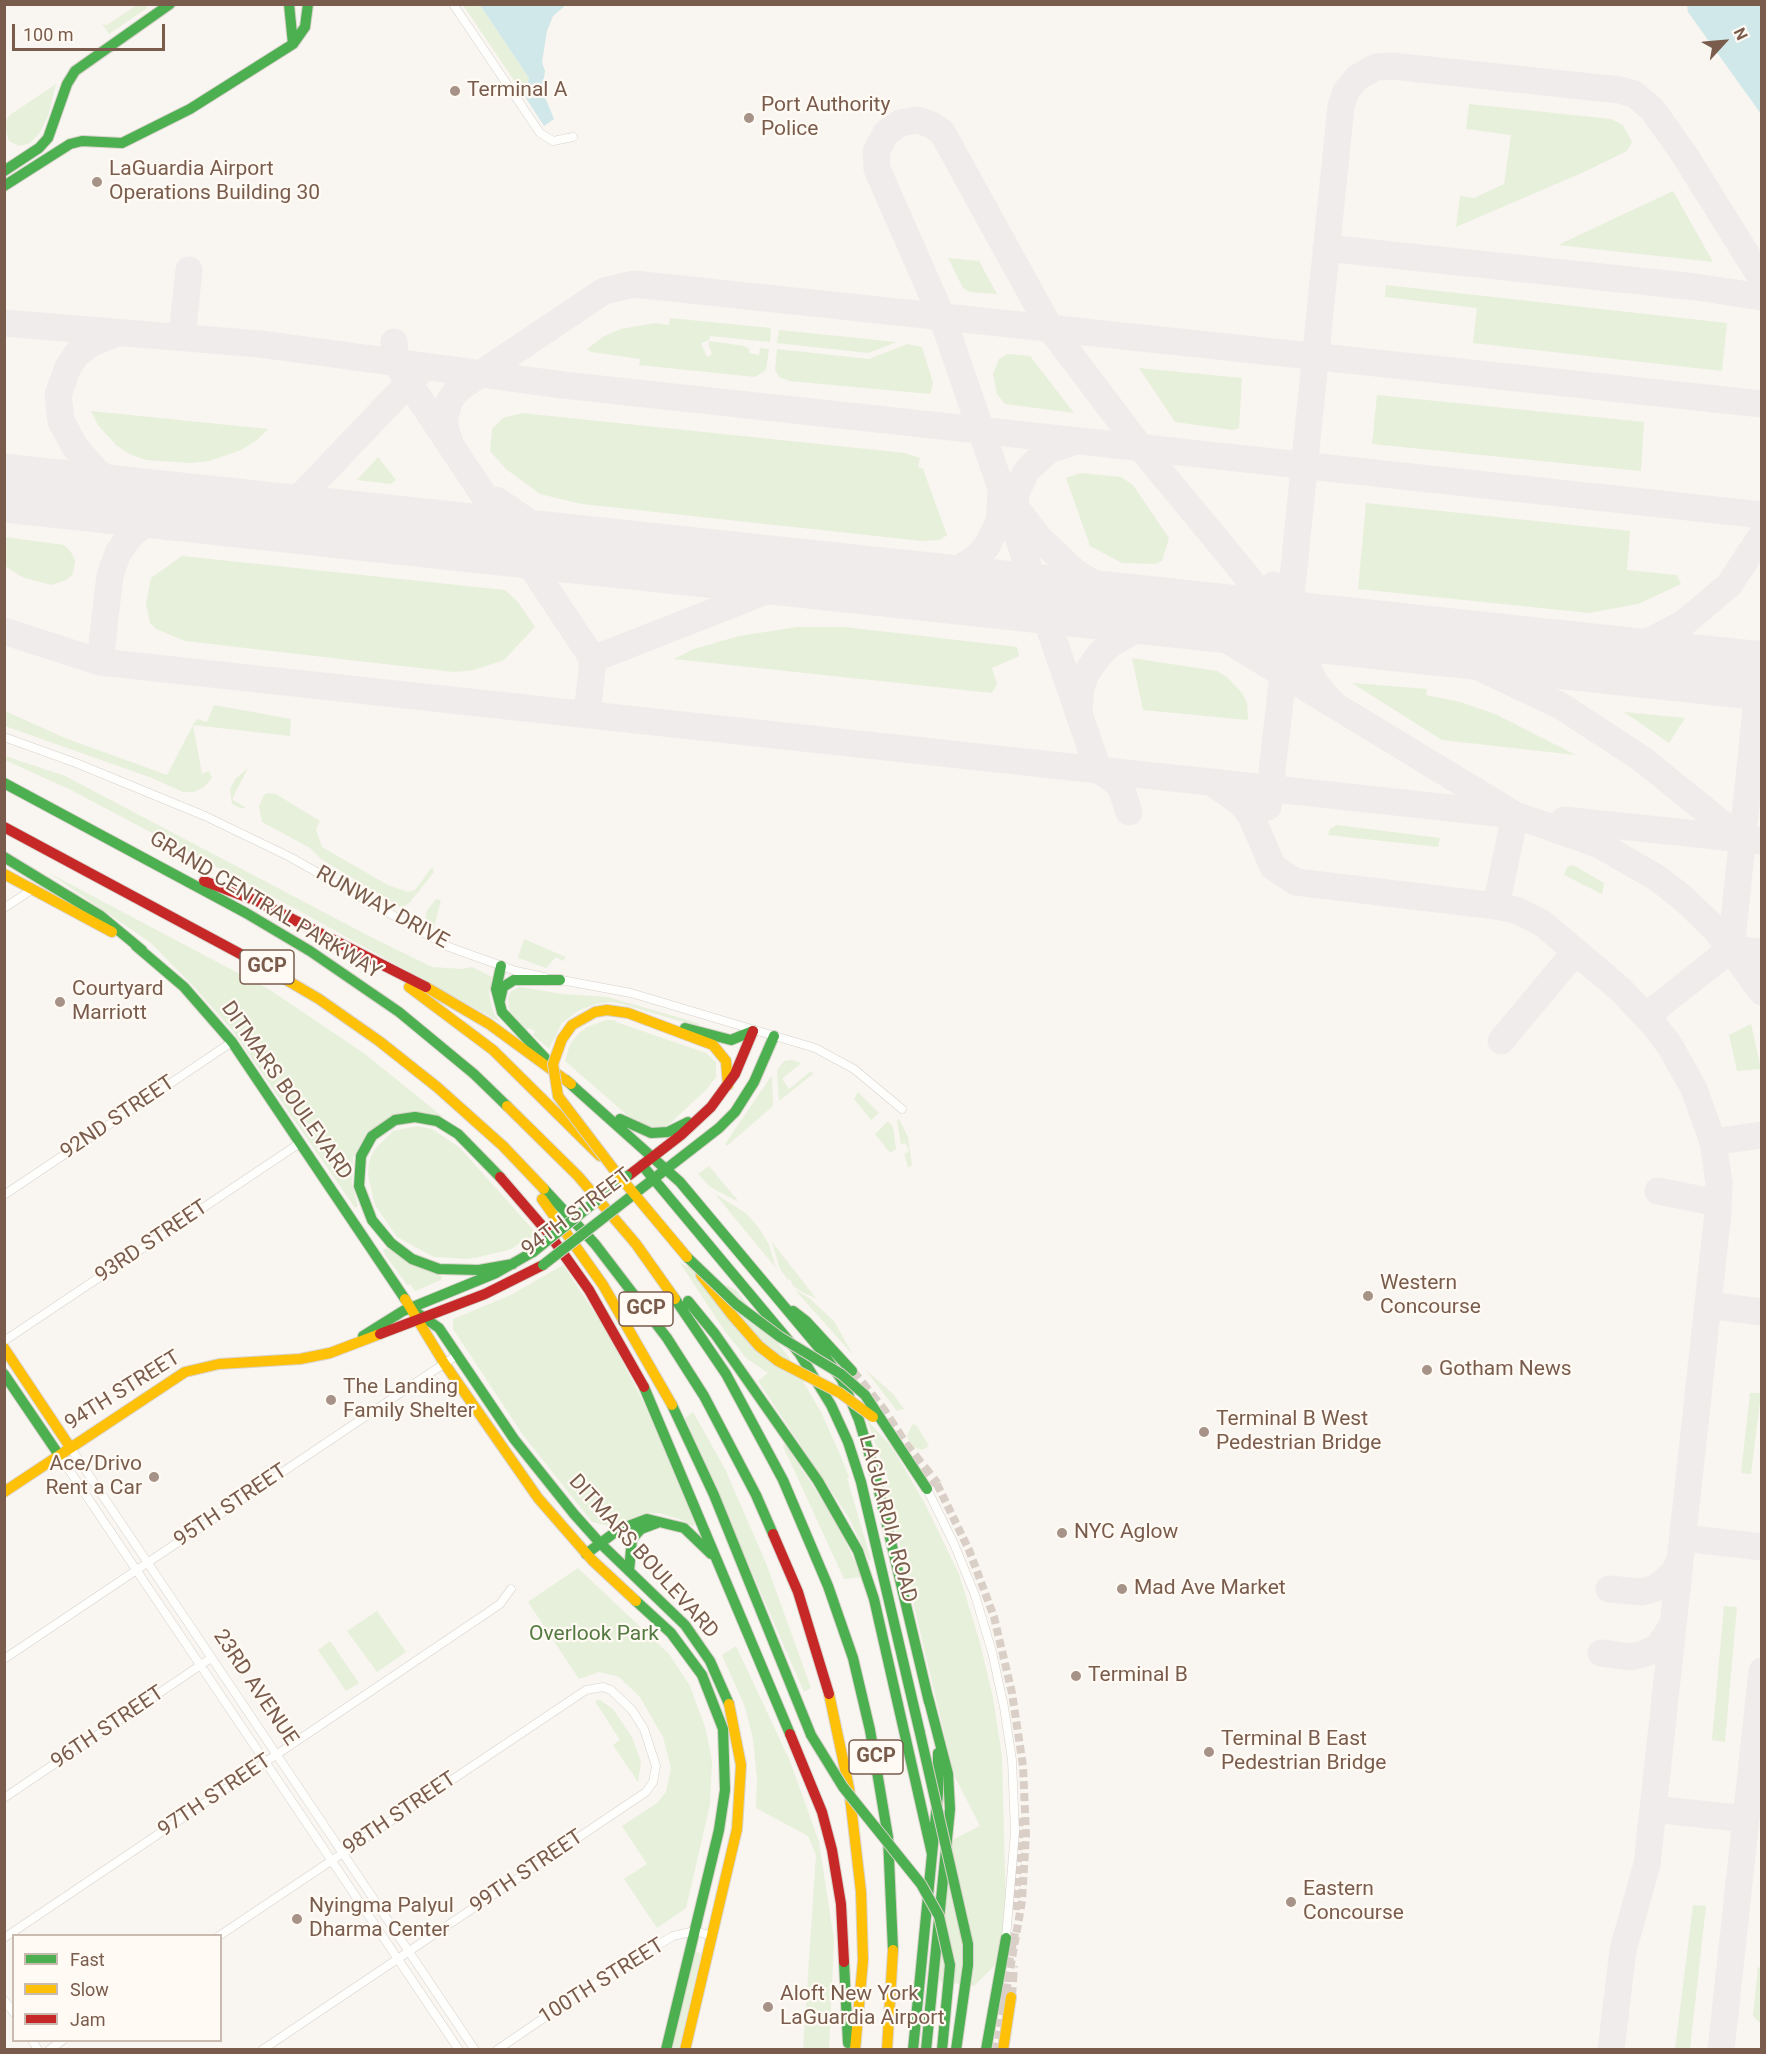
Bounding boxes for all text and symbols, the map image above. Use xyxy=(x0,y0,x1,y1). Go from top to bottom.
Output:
scale bar xyxy=(15,12,168,50)
north arrow xyxy=(1694,12,1754,72)
text: 100 m xyxy=(23,24,74,45)
text: N xyxy=(1730,25,1752,43)
place label: Terminal A xyxy=(467,78,567,104)
marker: Terminal A xyxy=(448,84,462,98)
place label: Port Authority Police xyxy=(761,93,890,143)
marker: Port Authority Police xyxy=(742,111,756,125)
place label: LaGuardia Airport Operations Building 30 xyxy=(109,157,320,207)
marker: LaGuardia Airport Operations Building 30 xyxy=(90,175,104,189)
street label: GRAND CENTRAL PARKWAY xyxy=(144,827,386,985)
street label: RUNWAY DRIVE xyxy=(311,861,453,955)
road number: GCP xyxy=(240,950,294,984)
place label: Courtyard Marriott xyxy=(72,977,164,1027)
marker: Courtyard Marriott xyxy=(53,995,67,1009)
street label: DITMARS BOULEVARD xyxy=(215,997,357,1185)
street label: 92ND STREET xyxy=(56,1071,180,1165)
street label: 94TH STREET xyxy=(517,1164,637,1262)
street label: 93RD STREET xyxy=(91,1195,213,1289)
place label: Western Concourse xyxy=(1380,1271,1481,1321)
marker: Western Concourse xyxy=(1361,1289,1375,1303)
road number: GCP xyxy=(619,1292,673,1326)
street label: 94TH STREET xyxy=(61,1346,185,1436)
place label: Gotham News xyxy=(1439,1357,1572,1383)
marker: Gotham News xyxy=(1420,1363,1434,1377)
place label: The Landing Family Shelter xyxy=(343,1375,475,1425)
marker: The Landing Family Shelter xyxy=(324,1393,338,1407)
place label: Terminal B West Pedestrian Bridge xyxy=(1216,1407,1381,1457)
marker: Terminal B West Pedestrian Bridge xyxy=(1197,1425,1211,1439)
street label: LAGUARDIA ROAD xyxy=(852,1432,922,1606)
place label: Ace/Drivo Rent a Car xyxy=(45,1452,142,1502)
street label: 95TH STREET xyxy=(170,1459,292,1553)
marker: Ace/Drivo Rent a Car xyxy=(147,1470,161,1484)
street label: DITMARS BOULEVARD xyxy=(563,1470,723,1644)
place label: NYC Aglow xyxy=(1074,1520,1178,1546)
marker: NYC Aglow xyxy=(1055,1526,1069,1540)
place label: Mad Ave Market xyxy=(1134,1576,1286,1602)
marker: Mad Ave Market xyxy=(1115,1582,1129,1596)
park label: Overlook Park xyxy=(529,1622,659,1648)
street label: 23RD AVENUE xyxy=(207,1625,303,1751)
place label: Terminal B xyxy=(1088,1663,1188,1689)
marker: Terminal B xyxy=(1069,1669,1083,1683)
street label: 96TH STREET xyxy=(47,1681,169,1775)
place label: Terminal B East Pedestrian Bridge xyxy=(1221,1727,1386,1777)
road number: GCP xyxy=(849,1740,903,1774)
marker: Terminal B East Pedestrian Bridge xyxy=(1202,1745,1216,1759)
street label: 97TH STREET xyxy=(154,1749,276,1843)
street label: 98TH STREET xyxy=(339,1767,461,1861)
street label: 99TH STREET xyxy=(466,1825,588,1919)
place label: Eastern Concourse xyxy=(1303,1877,1404,1927)
place label: Nyingma Palyul Dharma Center xyxy=(309,1894,454,1944)
marker: Eastern Concourse xyxy=(1284,1895,1298,1909)
marker: Nyingma Palyul Dharma Center xyxy=(290,1912,304,1926)
legend xyxy=(12,1934,222,2042)
street label: 100TH STREET xyxy=(535,1934,669,2030)
text: Fast xyxy=(70,1949,105,1970)
text: Slow xyxy=(70,1979,109,2000)
place label: Aloft New York LaGuardia Airport xyxy=(780,1982,945,2032)
marker: Aloft New York LaGuardia Airport xyxy=(761,2000,775,2014)
text: Jam xyxy=(70,2009,106,2030)

